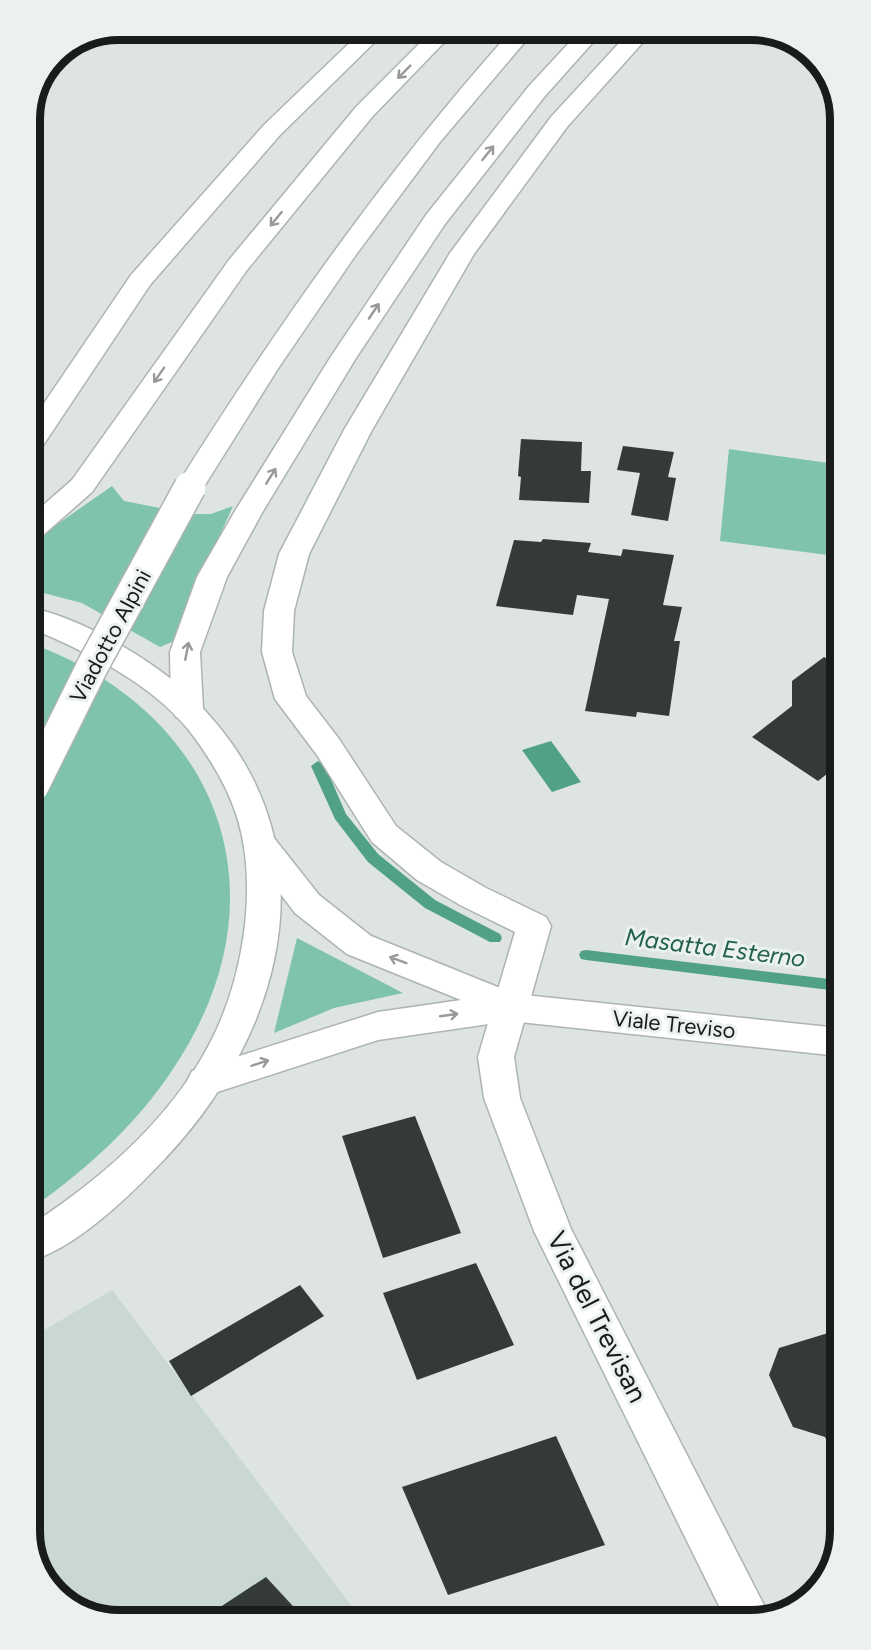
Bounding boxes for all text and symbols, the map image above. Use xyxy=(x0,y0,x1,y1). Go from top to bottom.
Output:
one-way arrow xyxy=(396,64,411,79)
one-way arrow xyxy=(482,145,495,161)
one-way arrow xyxy=(269,211,283,226)
one-way arrow xyxy=(368,303,380,319)
one-way arrow xyxy=(153,366,165,382)
one-way arrow xyxy=(265,468,277,485)
street label: Viadotto Alpini xyxy=(64,565,157,708)
one-way arrow xyxy=(182,641,193,661)
water label: Masatta Esterno xyxy=(623,922,807,973)
one-way arrow xyxy=(389,954,407,965)
street label: Viale Treviso xyxy=(611,1005,737,1044)
one-way arrow xyxy=(438,1009,458,1020)
one-way arrow xyxy=(250,1057,269,1068)
street label: Via del Trevisan xyxy=(540,1226,655,1408)

